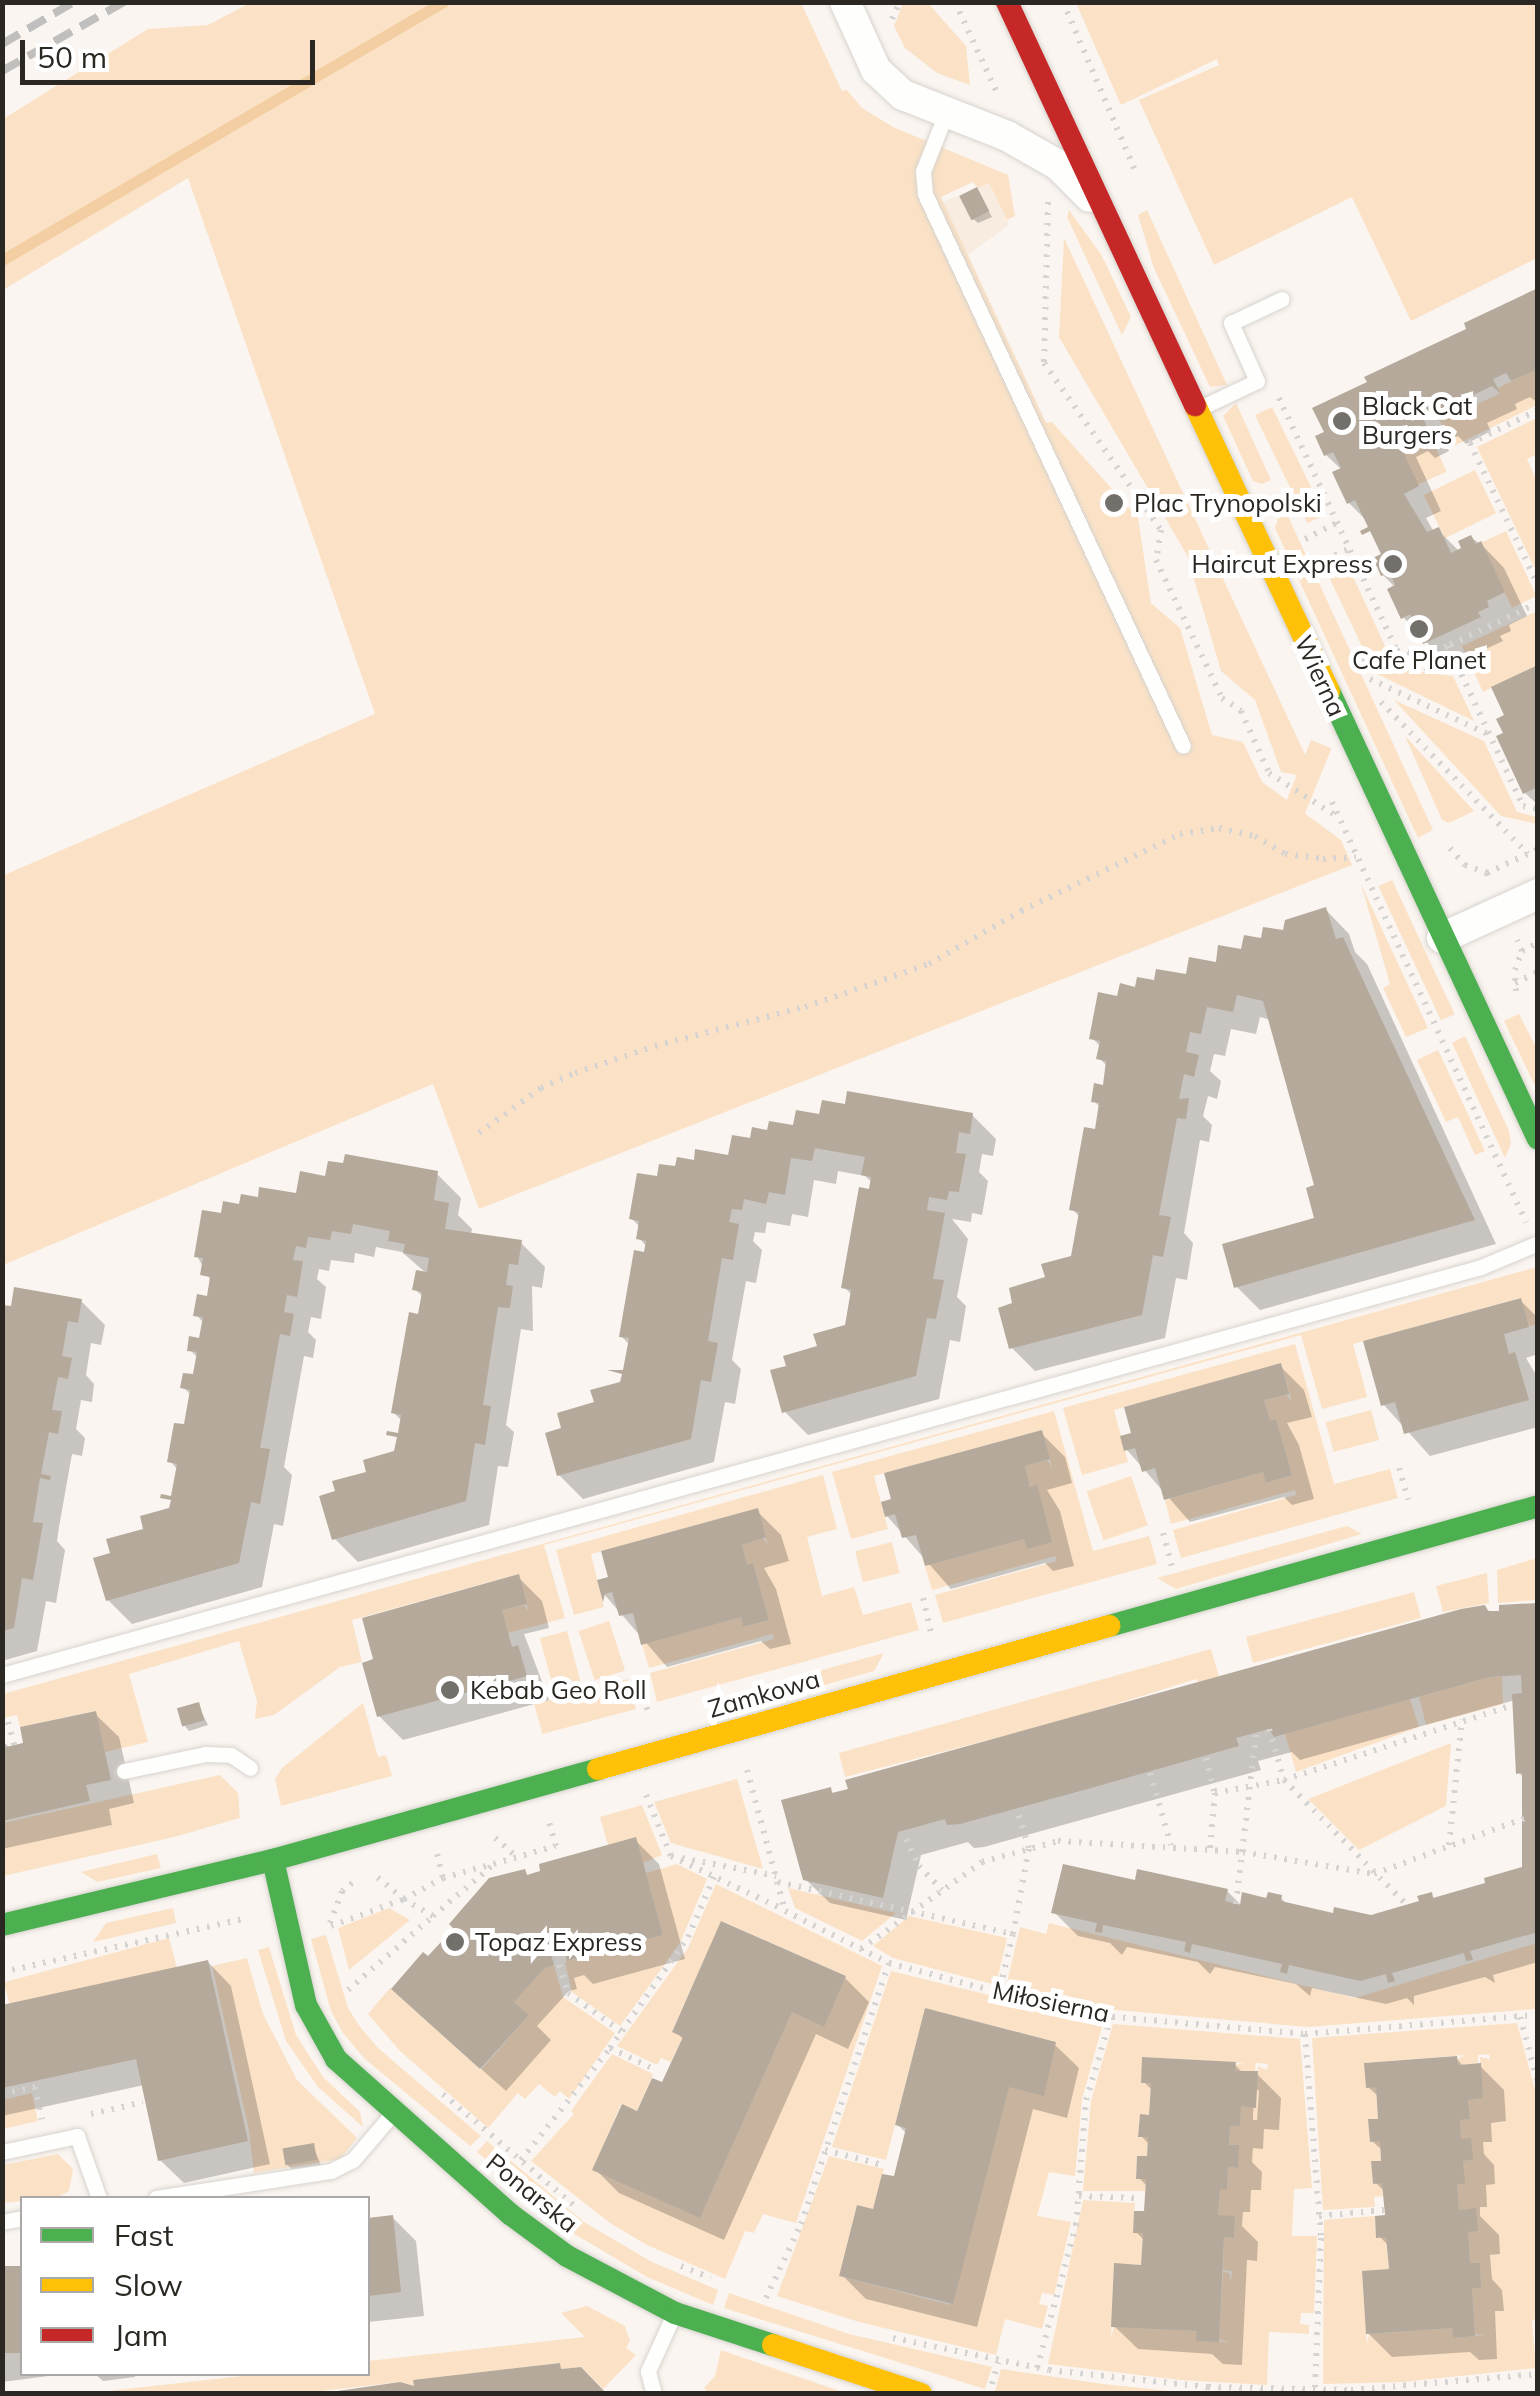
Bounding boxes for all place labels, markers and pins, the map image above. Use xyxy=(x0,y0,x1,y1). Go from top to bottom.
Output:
place label: Black Cat Burgers xyxy=(1362,392,1472,451)
marker: Black Cat Burgers xyxy=(1331,410,1353,432)
place label: Plac Trynopolski xyxy=(1134,488,1322,518)
marker: Plac Trynopolski xyxy=(1103,492,1125,514)
place label: Haircut Express xyxy=(1192,549,1373,579)
marker: Haircut Express xyxy=(1382,553,1404,575)
marker: Cafe Planet xyxy=(1408,618,1430,640)
place label: Cafe Planet xyxy=(1352,645,1486,675)
place label: Kebab Geo Roll xyxy=(470,1675,647,1705)
marker: Kebab Geo Roll xyxy=(439,1679,461,1701)
place label: Topaz Express xyxy=(475,1927,642,1957)
marker: Topaz Express xyxy=(444,1931,466,1953)

